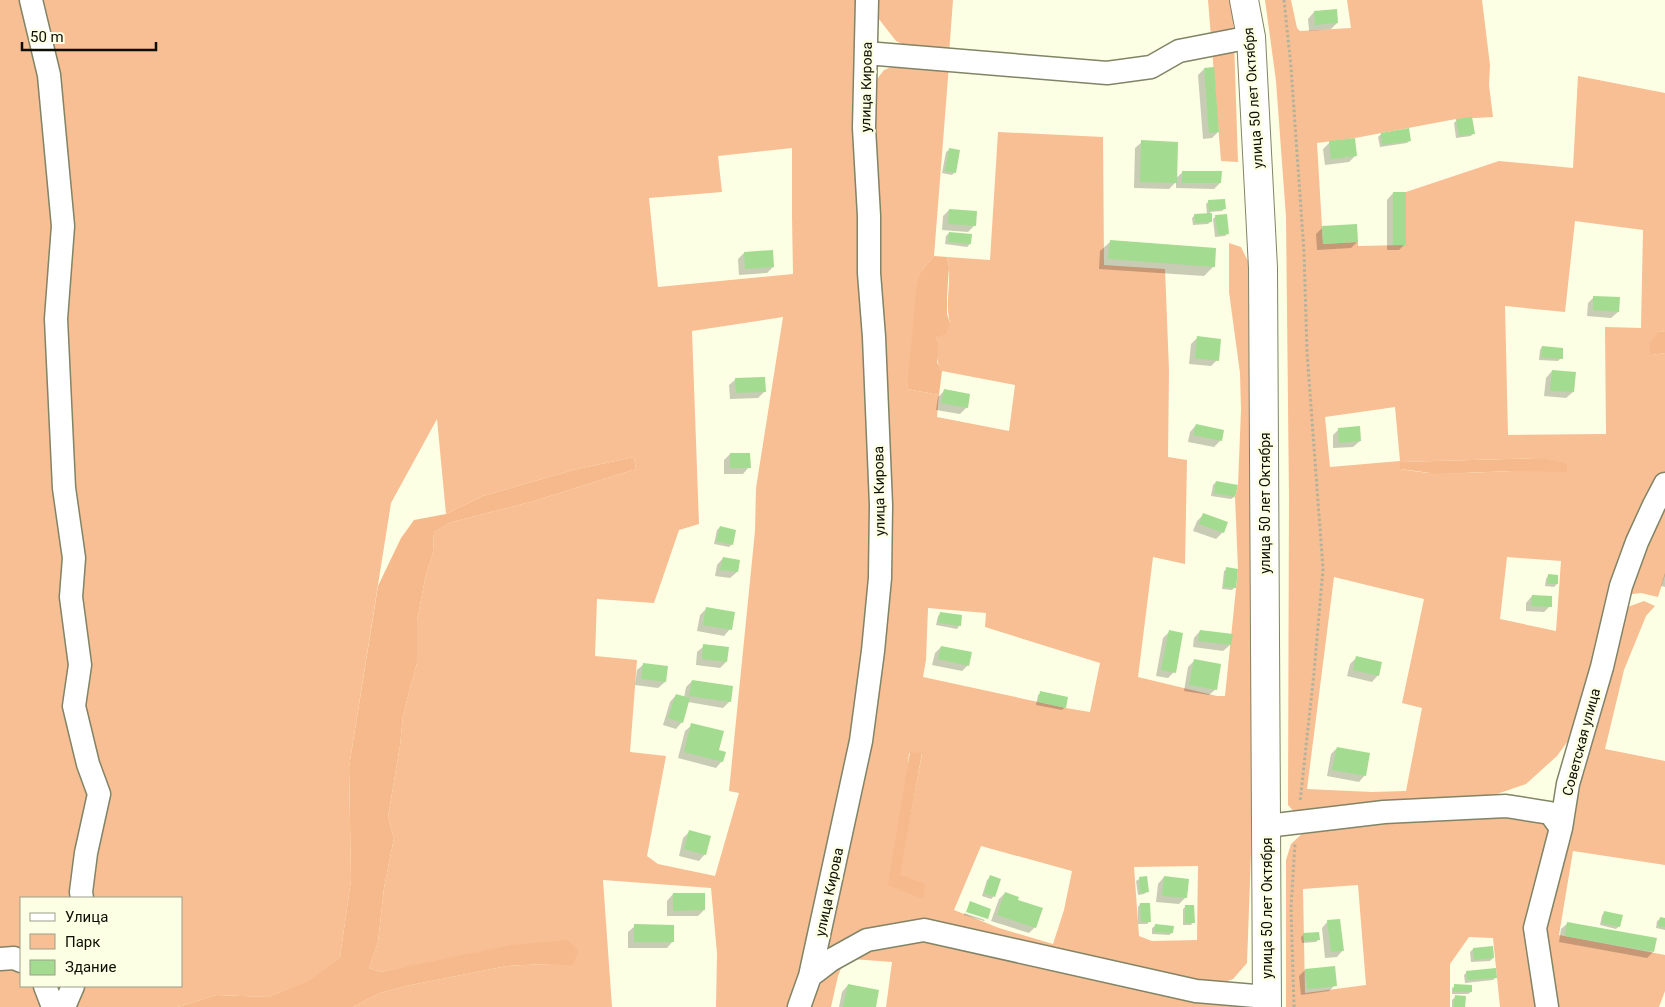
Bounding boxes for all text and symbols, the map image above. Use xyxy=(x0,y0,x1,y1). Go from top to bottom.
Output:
scale bar xyxy=(22,20,156,52)
street label: улица 50 лет Октября xyxy=(1240,27,1266,169)
text: 50 m xyxy=(30,28,64,46)
street label: улица Кирова xyxy=(857,42,875,132)
street label: улица 50 лет Октября xyxy=(1257,432,1273,574)
street label: улица Кирова xyxy=(870,446,888,536)
street label: Советская улица xyxy=(1559,686,1603,798)
street label: улица 50 лет Октября xyxy=(1259,837,1275,979)
street label: улица Кирова xyxy=(812,846,846,938)
legend xyxy=(20,897,182,987)
text: Улица xyxy=(65,908,108,926)
text: Парк xyxy=(65,933,100,951)
text: Здание xyxy=(65,958,116,976)

